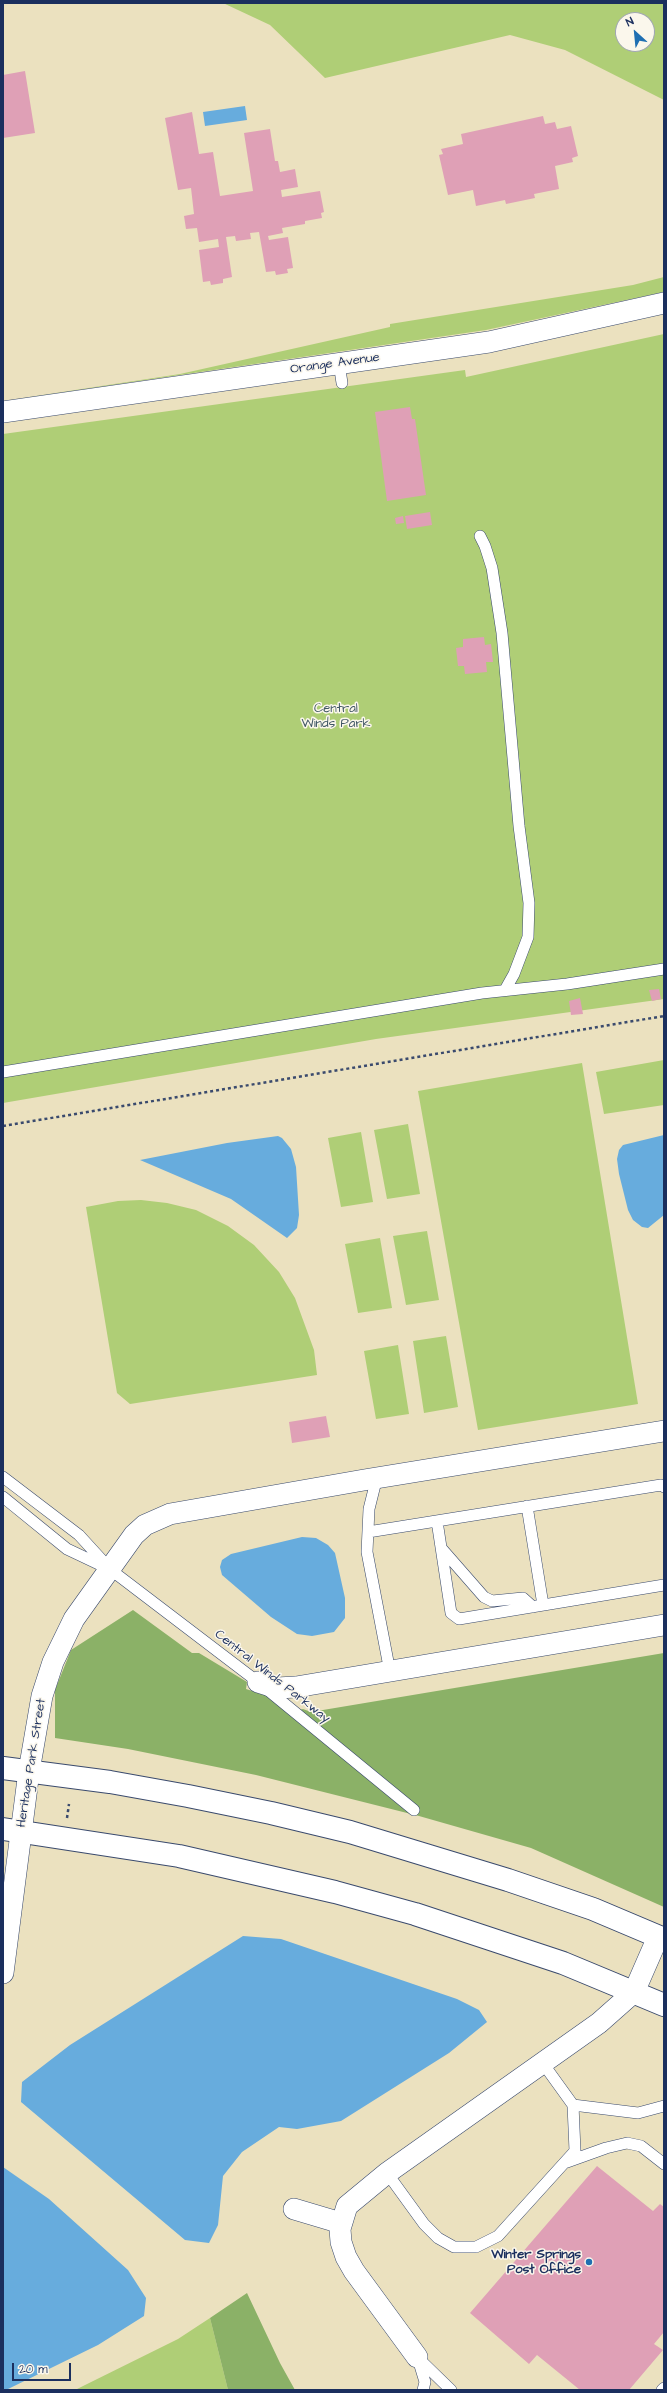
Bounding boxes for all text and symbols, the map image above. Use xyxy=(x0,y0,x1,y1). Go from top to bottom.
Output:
north arrow xyxy=(615,12,655,52)
text: N xyxy=(623,14,636,30)
street label: Orange Avenue xyxy=(289,350,381,378)
park label: Central Winds Park xyxy=(301,701,371,732)
street label: Central Winds Parkway xyxy=(211,1627,333,1727)
street label: Heritage Park Street xyxy=(14,1697,50,1829)
place label: Winter Springs Post Office xyxy=(491,2247,581,2278)
marker: Winter Springs Post Office xyxy=(584,2257,594,2267)
scale bar xyxy=(14,2355,73,2381)
text: 20 m xyxy=(19,2361,48,2378)

